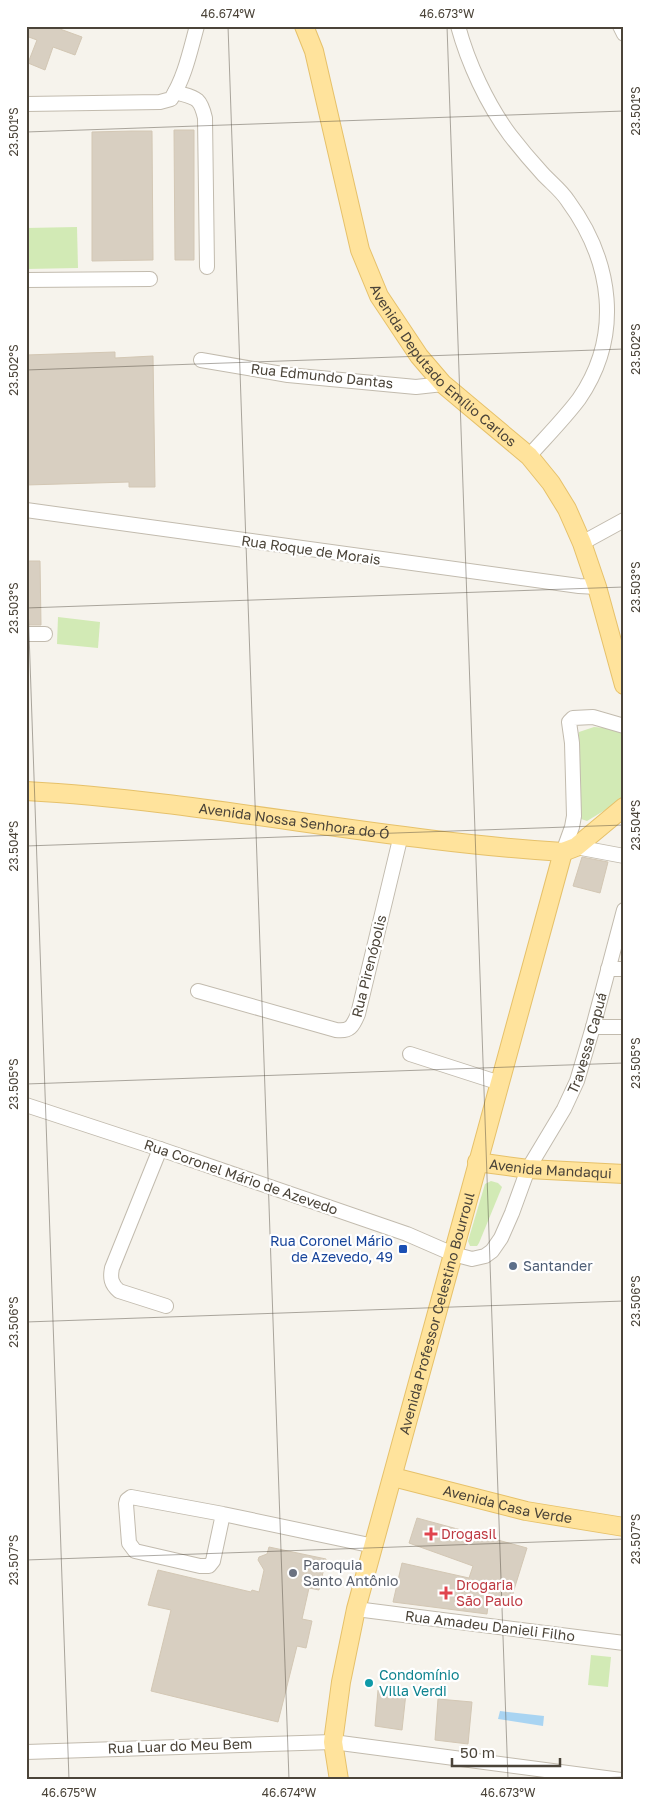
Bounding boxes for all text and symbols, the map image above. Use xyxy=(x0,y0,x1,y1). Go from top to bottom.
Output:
text: 46.674°W xyxy=(201,6,256,21)
text: 46.673°W xyxy=(419,6,475,21)
text: 23.501°S xyxy=(628,86,643,136)
text: 23.501°S xyxy=(6,107,21,157)
street label: Avenida Deputado Emílio Carlos xyxy=(367,282,520,450)
text: 23.502°S xyxy=(628,323,643,375)
text: 23.502°S xyxy=(6,344,21,396)
street label: Rua Edmundo Dantas xyxy=(250,360,394,391)
street label: Rua Roque de Morais xyxy=(240,531,382,568)
text: 23.503°S xyxy=(628,561,643,613)
text: 23.503°S xyxy=(6,582,21,634)
street label: Avenida Nossa Senhora do Ó xyxy=(198,799,391,842)
text: 23.504°S xyxy=(628,799,643,851)
text: 23.504°S xyxy=(6,820,21,872)
street label: Rua Pirenópolis xyxy=(348,913,389,1019)
street label: Travessa Capuá xyxy=(563,991,610,1096)
text: 23.505°S xyxy=(628,1037,643,1089)
text: 23.505°S xyxy=(6,1058,21,1110)
street label: Rua Coronel Mário de Azevedo xyxy=(142,1135,340,1218)
street label: Avenida Mandaqui xyxy=(488,1155,612,1181)
street label: Avenida Professor Celestino Bourroul xyxy=(395,1190,478,1436)
place label: Rua Coronel Mário de Azevedo, 49 xyxy=(270,1232,393,1265)
marker: Rua Coronel Mário de Azevedo, 49 xyxy=(397,1243,409,1255)
place label: Santander xyxy=(523,1257,593,1274)
marker: Santander xyxy=(507,1260,519,1272)
text: 23.506°S xyxy=(628,1275,643,1327)
text: 23.506°S xyxy=(6,1296,21,1348)
street label: Avenida Casa Verde xyxy=(442,1481,573,1526)
text: 23.507°S xyxy=(628,1513,643,1564)
place label: Drogasil xyxy=(441,1525,497,1542)
marker: Drogasil xyxy=(425,1528,437,1540)
text: 23.507°S xyxy=(6,1534,21,1585)
place label: Paroquia Santo Antônio xyxy=(303,1556,398,1589)
marker: Paroquia Santo Antônio xyxy=(287,1567,299,1579)
place label: Drogaria São Paulo xyxy=(456,1576,523,1609)
marker: Drogaria São Paulo xyxy=(440,1587,452,1599)
street label: Rua Amadeu Danieli Filho xyxy=(404,1607,576,1644)
place label: Condomínio Villa Verdi xyxy=(379,1666,459,1699)
marker: Condomínio Villa Verdi xyxy=(363,1677,375,1689)
street label: Rua Luar do Meu Bem xyxy=(107,1734,253,1757)
scale bar xyxy=(452,1736,560,1768)
text: 50 m xyxy=(460,1743,495,1761)
text: 46.675°W xyxy=(42,1785,97,1800)
text: 46.674°W xyxy=(262,1785,317,1800)
text: 46.673°W xyxy=(480,1785,536,1800)

